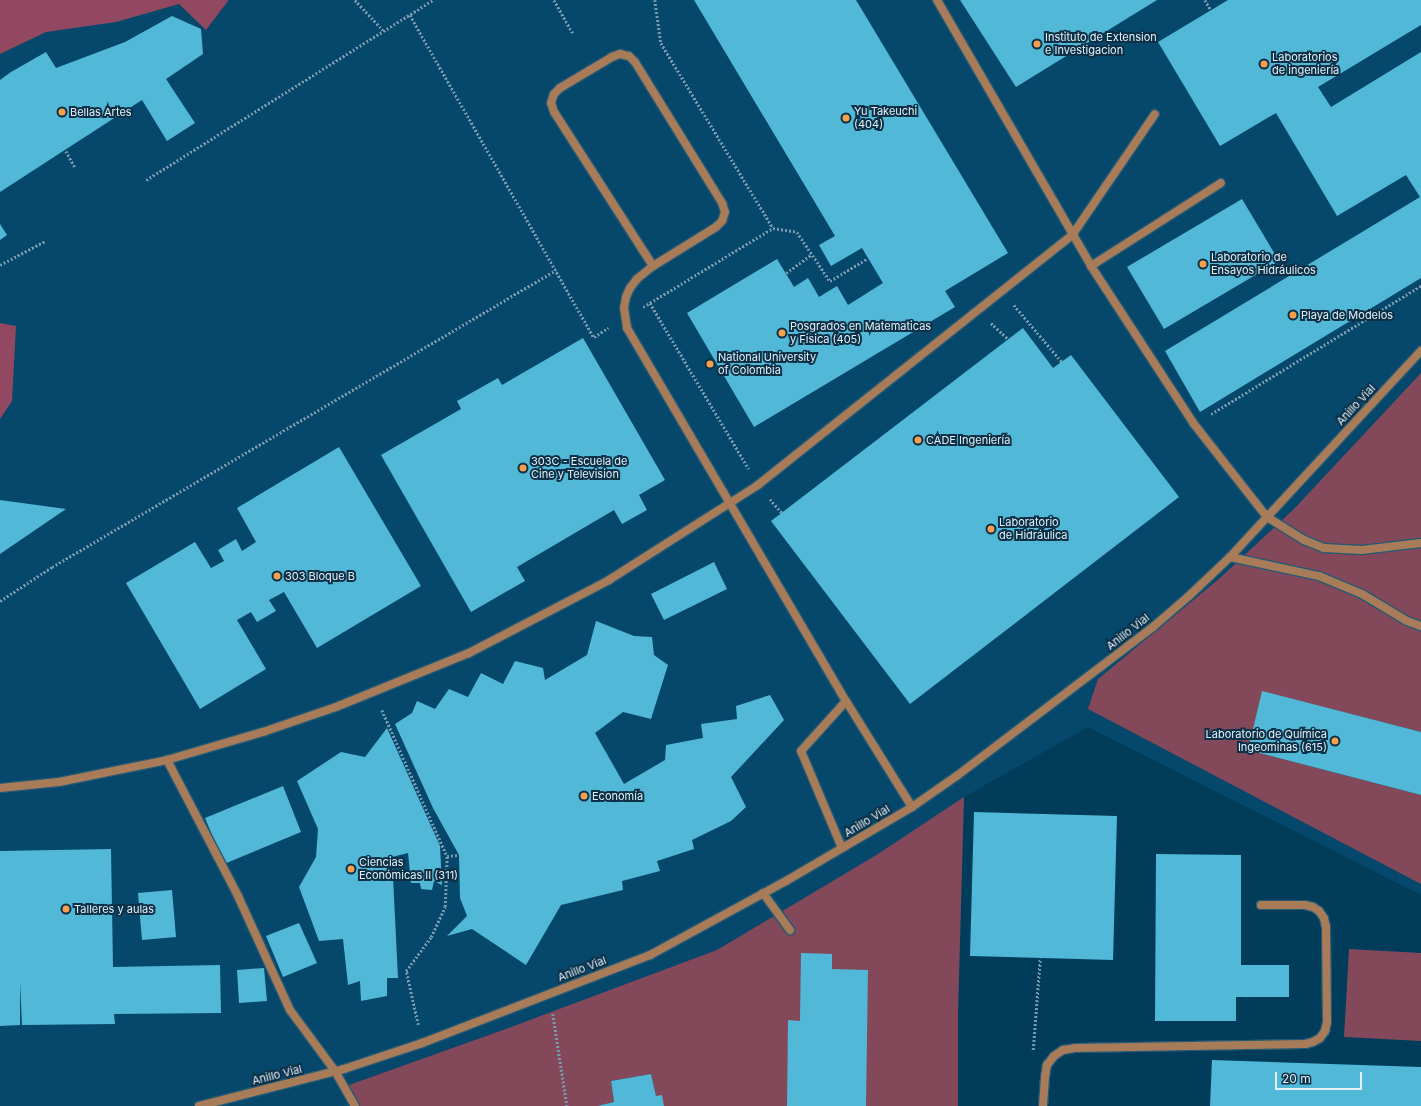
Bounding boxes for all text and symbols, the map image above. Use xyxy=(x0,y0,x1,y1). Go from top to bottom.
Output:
place label: Instituto de Extension e Investigacion xyxy=(1045,31,1157,57)
marker: Instituto de Extension e Investigacion xyxy=(1032,39,1042,49)
place label: Laboratorios de ingeniería xyxy=(1272,51,1339,77)
marker: Laboratorios de ingeniería xyxy=(1259,59,1269,69)
place label: Bellas Artes xyxy=(70,105,132,119)
place label: Yu Takeuchi (404) xyxy=(854,105,917,131)
marker: Bellas Artes xyxy=(57,107,67,117)
marker: Yu Takeuchi (404) xyxy=(841,113,851,123)
place label: Laboratorio de Ensayos Hidráulicos xyxy=(1211,251,1316,277)
marker: Laboratorio de Ensayos Hidráulicos xyxy=(1198,259,1208,269)
place label: Playa de Modelos xyxy=(1301,308,1393,322)
marker: Playa de Modelos xyxy=(1288,310,1298,320)
place label: Posgrados en Matematicas y Fisica (405) xyxy=(790,320,931,346)
marker: Posgrados en Matematicas y Fisica (405) xyxy=(777,328,787,338)
place label: National University of Colombia xyxy=(718,351,816,377)
marker: National University of Colombia xyxy=(705,359,715,369)
street label: Anillo Vial xyxy=(1334,382,1378,428)
place label: CADE Ingeniería xyxy=(926,433,1010,447)
marker: CADE Ingeniería xyxy=(913,435,923,445)
place label: 303C - Escuela de Cine y Television xyxy=(531,455,628,481)
marker: 303C - Escuela de Cine y Television xyxy=(518,463,528,473)
place label: Laboratorio de Hidráulica xyxy=(999,516,1068,542)
marker: Laboratorio de Hidráulica xyxy=(986,524,996,534)
place label: 303 Bloque B xyxy=(285,569,355,583)
marker: 303 Bloque B xyxy=(272,571,282,581)
street label: Anillo Vial xyxy=(1104,611,1152,653)
place label: Laboratorio de Química Ingeominas (615) xyxy=(1206,728,1327,754)
marker: Laboratorio de Química Ingeominas (615) xyxy=(1330,736,1340,746)
place label: Economía xyxy=(592,789,643,803)
marker: Economía xyxy=(579,791,589,801)
street label: Anillo Vial xyxy=(842,802,892,840)
place label: Ciencias Económicas II (311) xyxy=(359,856,458,882)
marker: Ciencias Económicas II (311) xyxy=(346,864,356,874)
place label: Talleres y aulas xyxy=(74,902,154,916)
marker: Talleres y aulas xyxy=(61,904,71,914)
street label: Anillo Vial xyxy=(556,954,608,984)
street label: Anillo Vial xyxy=(251,1062,303,1088)
scale bar xyxy=(1277,1064,1364,1090)
text: 20 m xyxy=(1282,1071,1311,1086)

